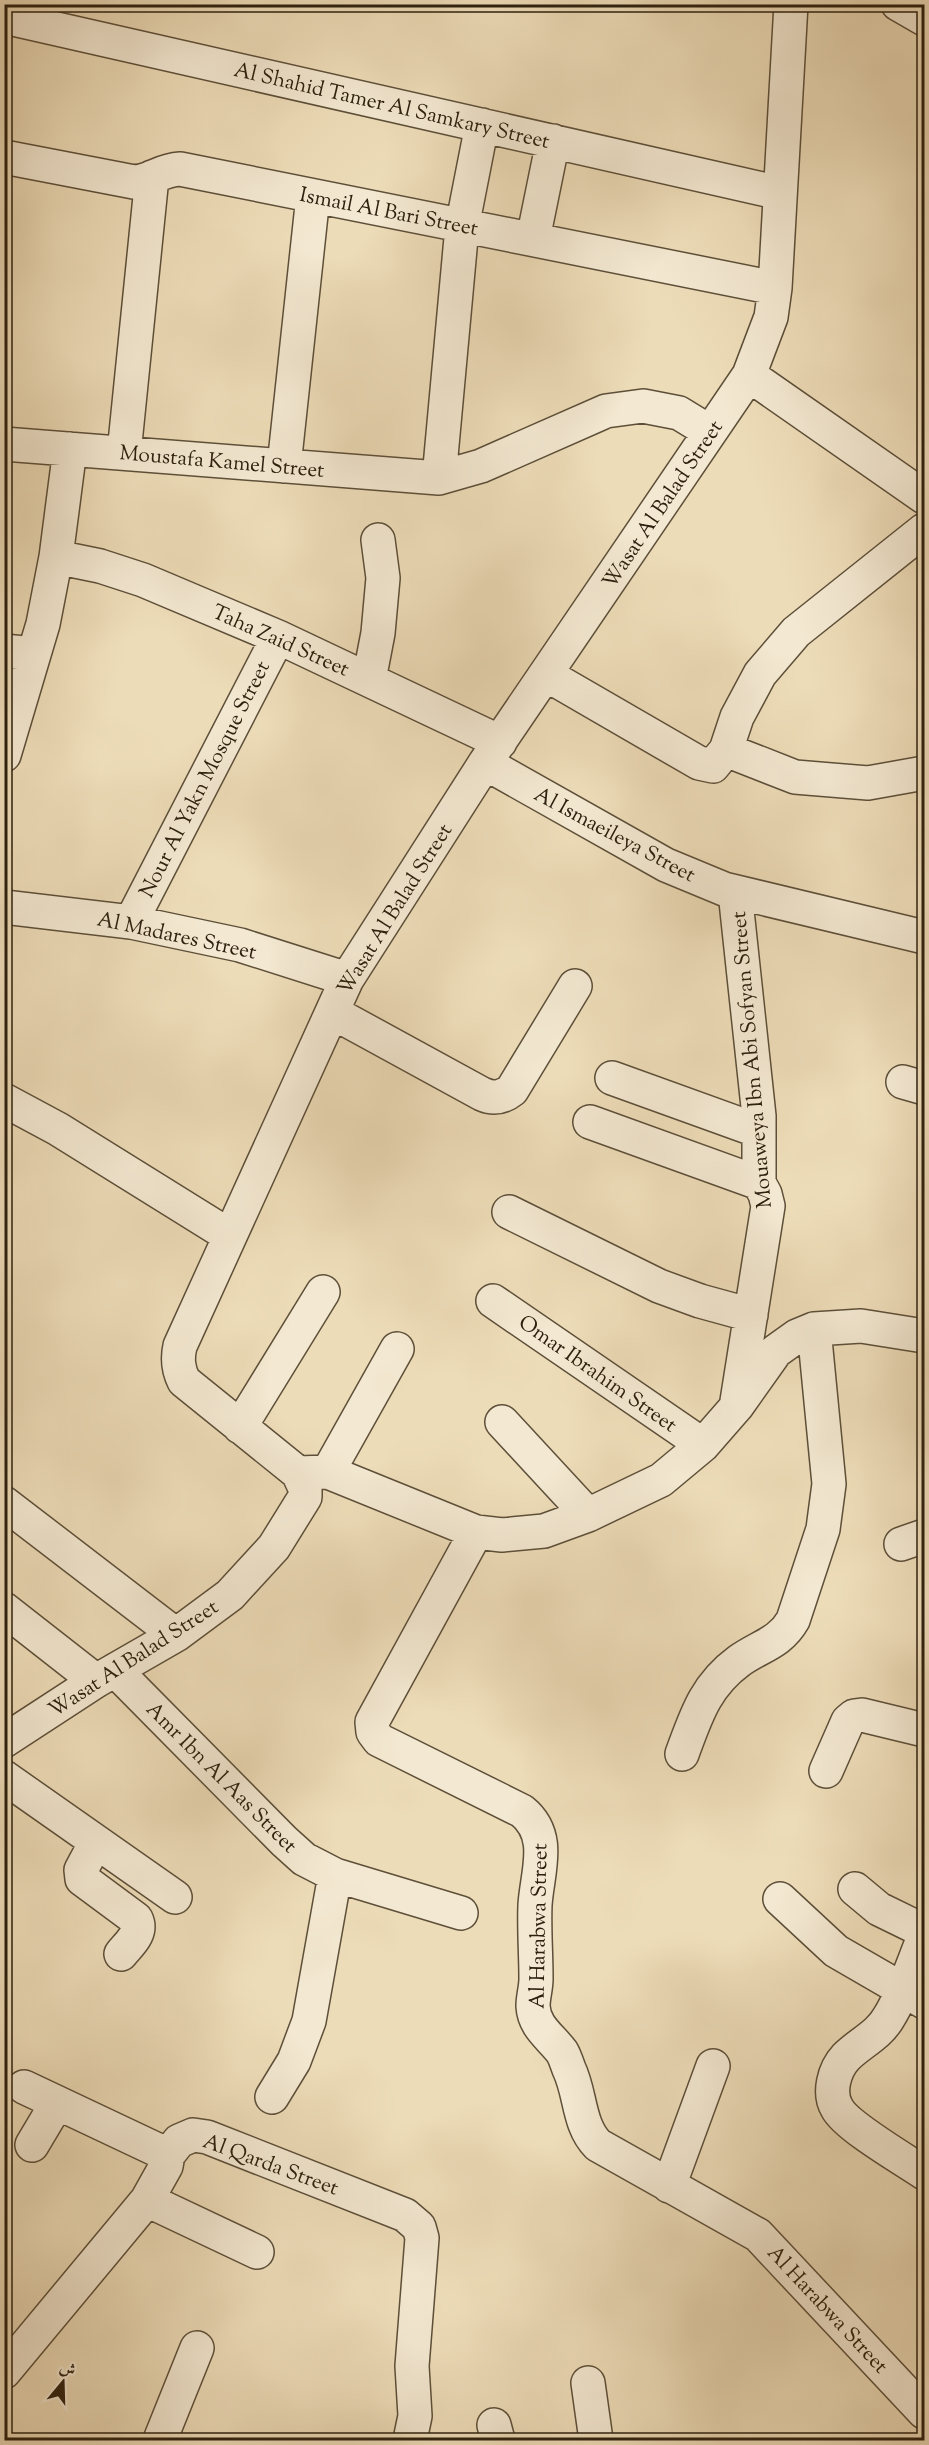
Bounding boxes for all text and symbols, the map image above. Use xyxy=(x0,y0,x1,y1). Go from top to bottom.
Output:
street label: Al Shahid Tamer Al Samkary Street xyxy=(231,56,552,158)
street label: Ismail Al Bari Street xyxy=(297,181,480,245)
street label: Wasat Al Balad Street xyxy=(596,415,731,595)
street label: Moustafa Kamel Street xyxy=(118,439,325,487)
street label: Taha Zaid Street xyxy=(207,598,353,685)
street label: Nour Al Yakn Mosque Street xyxy=(133,656,279,904)
street label: Al Ismaeileya Street xyxy=(528,781,700,891)
street label: Wasat Al Balad Street xyxy=(331,818,461,1002)
street label: Al Madares Street xyxy=(94,905,259,968)
street label: Mouaweya Ibn Abi Sofyan Street xyxy=(725,910,781,1210)
street label: Omar Ibrahim Street xyxy=(511,1309,682,1441)
street label: Wasat Al Balad Street xyxy=(43,1593,225,1726)
street label: Amr Ibn Al Aas Street xyxy=(138,1696,303,1861)
street label: Al Harabwa Street xyxy=(524,1843,556,2009)
street label: Al Qarda Street xyxy=(198,2127,342,2204)
street label: Al Harabwa Street xyxy=(759,2240,894,2381)
north arrow xyxy=(33,2352,93,2412)
text: ش xyxy=(56,2357,78,2384)

